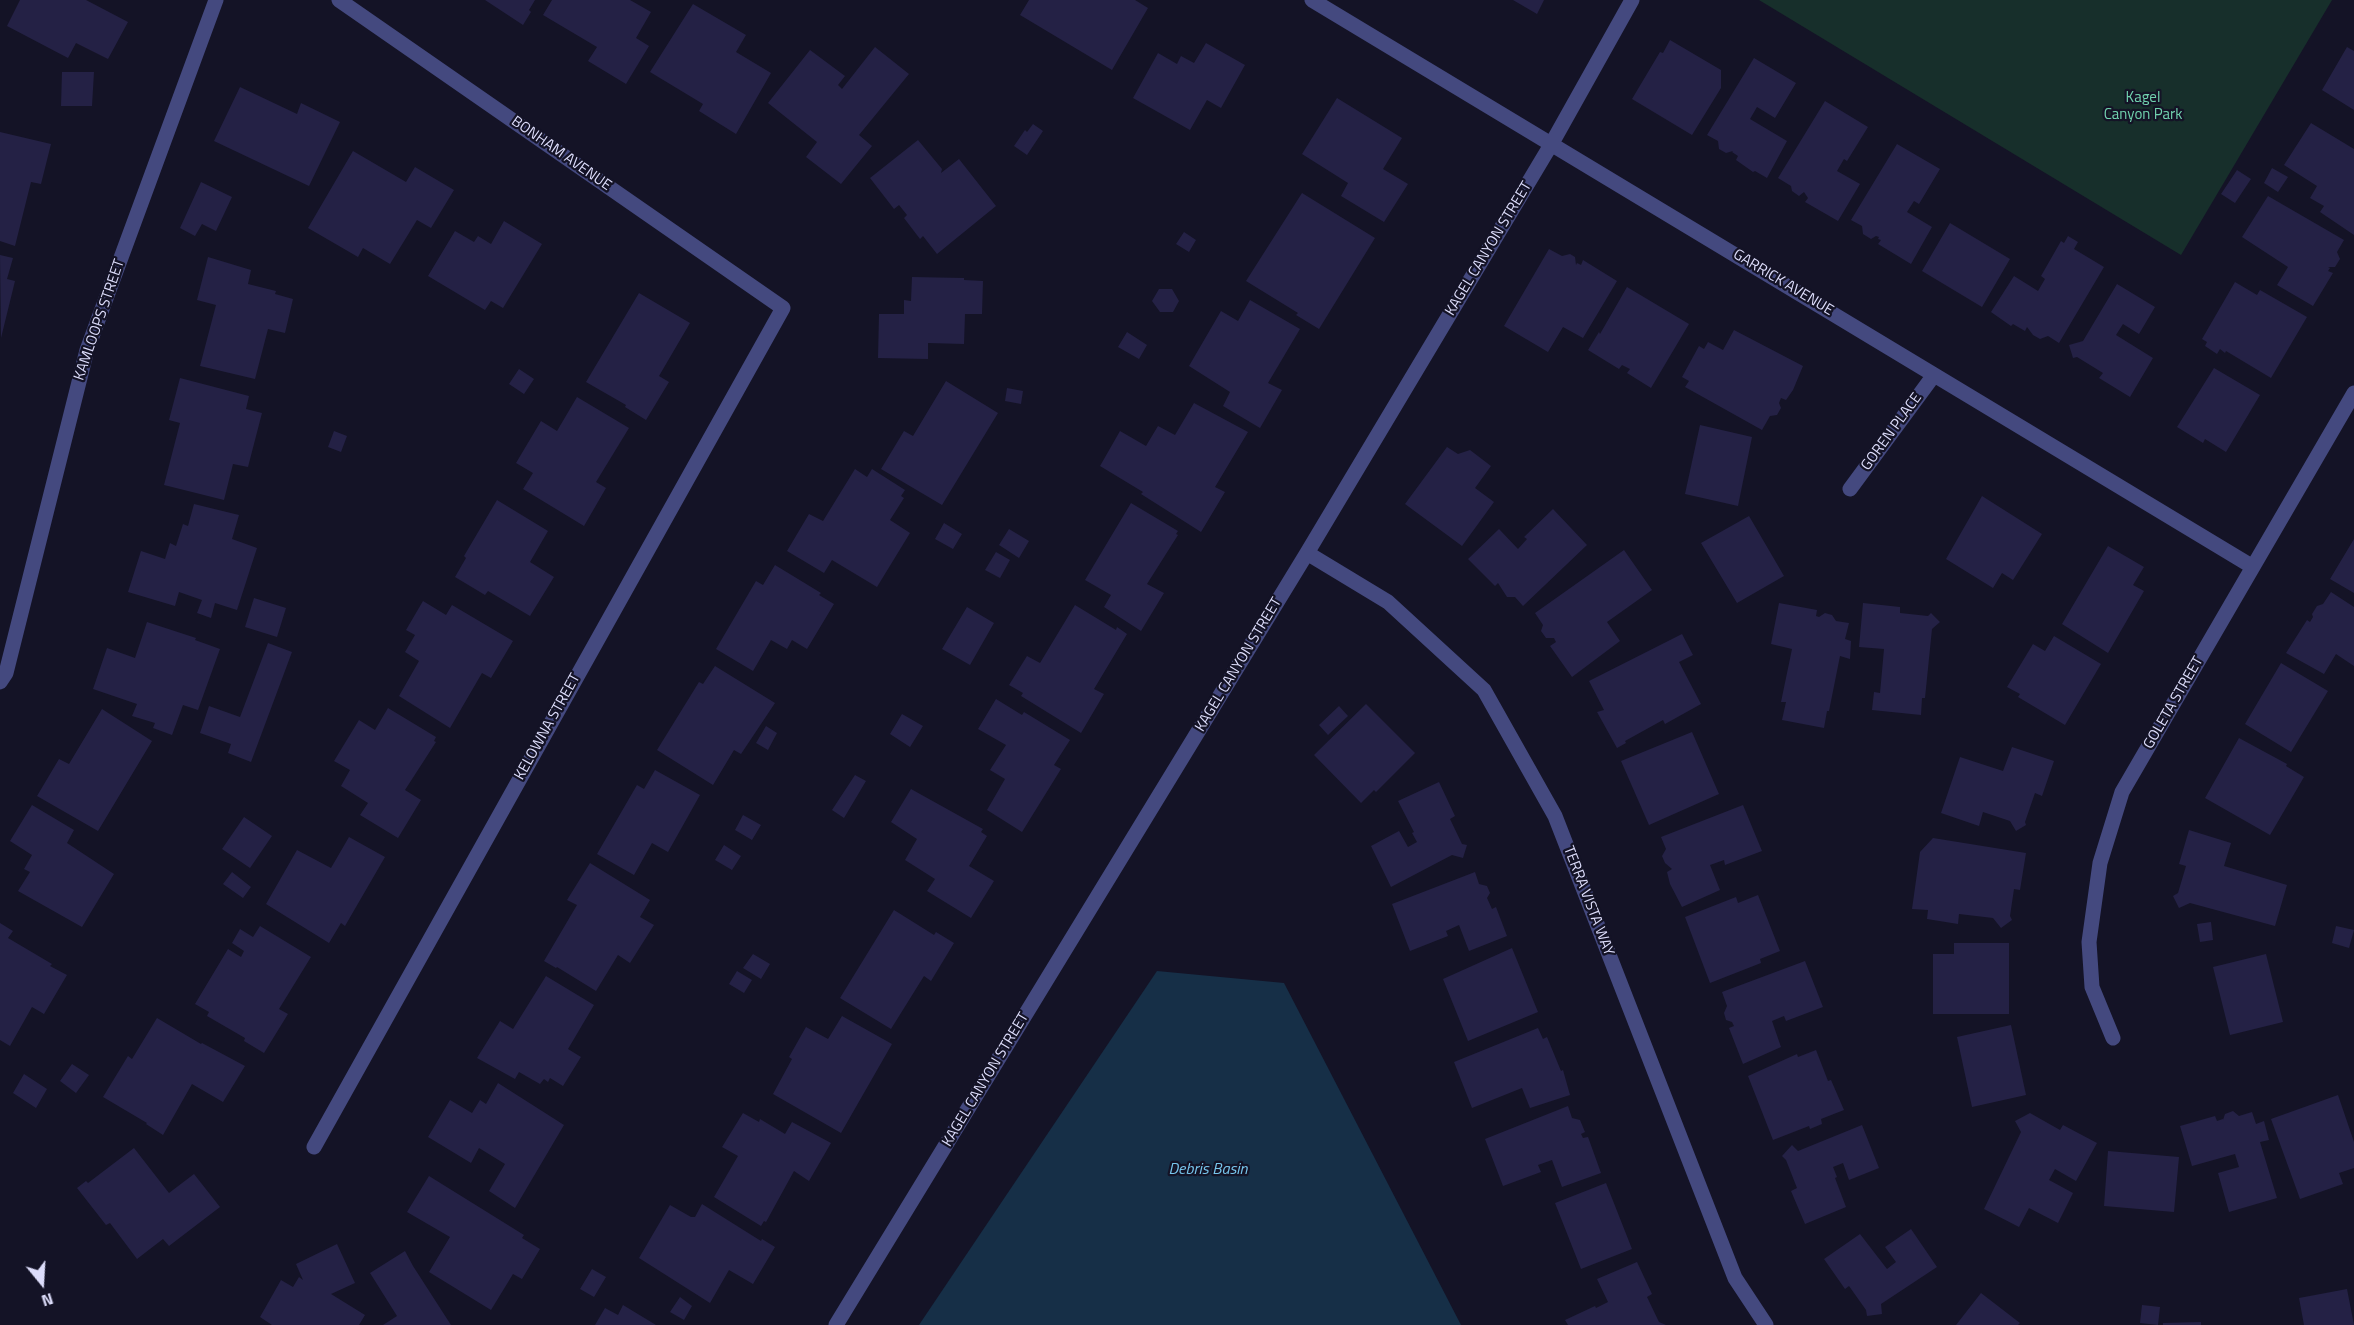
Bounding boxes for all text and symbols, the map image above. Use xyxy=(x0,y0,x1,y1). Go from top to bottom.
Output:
park label: Kagel Canyon Park xyxy=(2104,89,2182,124)
street label: BONHAM AVENUE xyxy=(508,113,614,195)
street label: KAGEL CANYON STREET xyxy=(1442,179,1536,319)
street label: GARRICK AVENUE xyxy=(1730,246,1836,320)
street label: KAMLOOPS STREET xyxy=(71,257,129,383)
street label: GOREN PLACE xyxy=(1858,390,1926,474)
street label: KAGEL CANYON STREET xyxy=(1192,595,1286,735)
street label: GOLETA STREET xyxy=(2140,654,2208,752)
street label: KELOWNA STREET xyxy=(511,671,585,783)
street label: TERRA VISTA WAY xyxy=(1559,844,1617,958)
street label: KAGEL CANYON STREET xyxy=(939,1010,1033,1150)
water label: Debris Basin xyxy=(1168,1160,1248,1180)
north arrow xyxy=(12,1253,72,1313)
text: N xyxy=(39,1287,57,1313)

